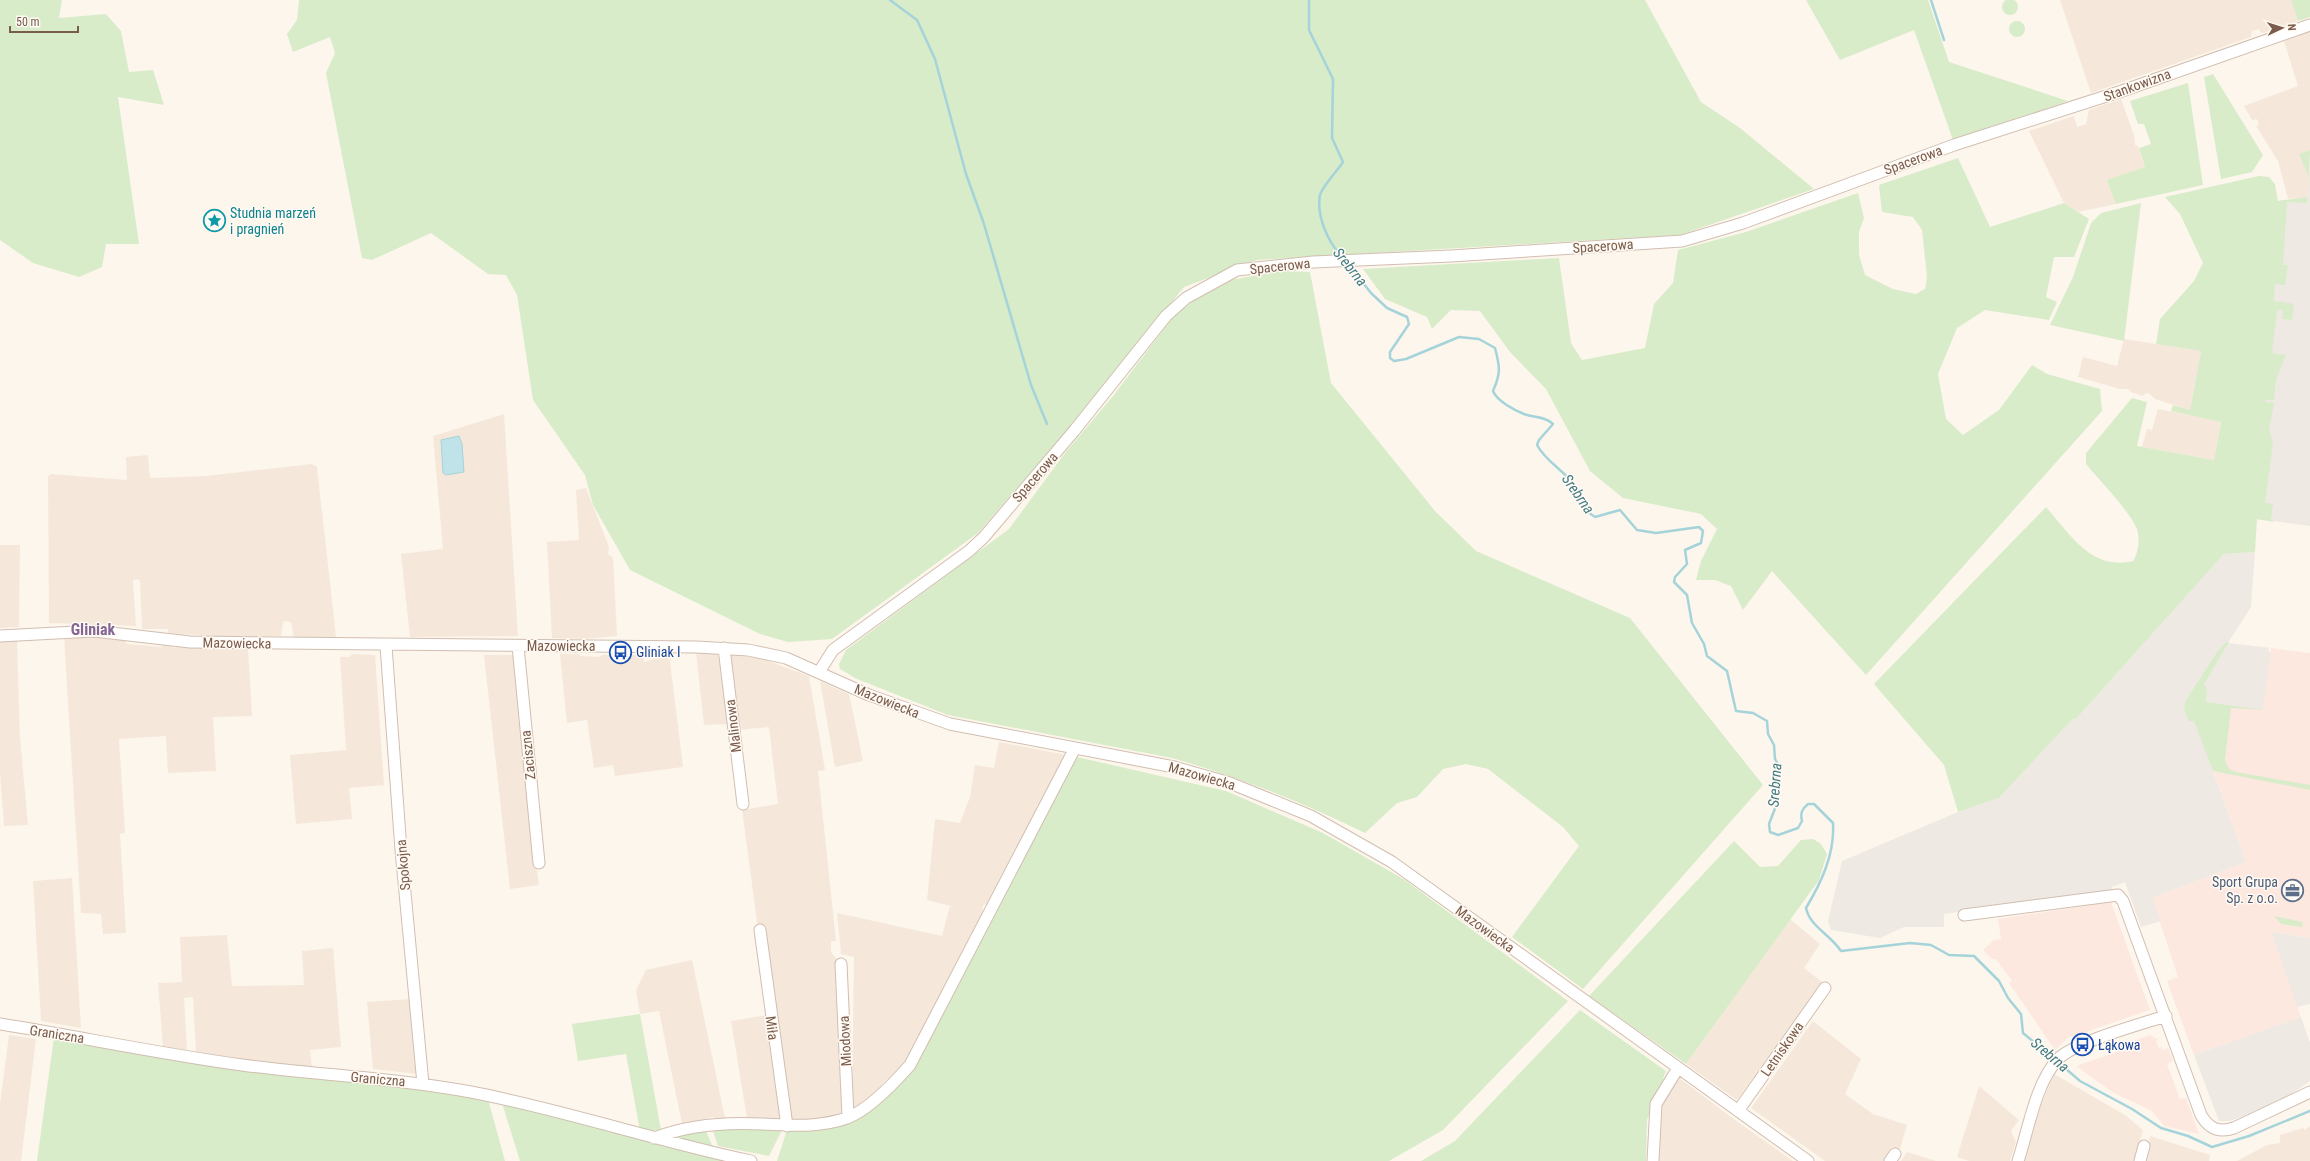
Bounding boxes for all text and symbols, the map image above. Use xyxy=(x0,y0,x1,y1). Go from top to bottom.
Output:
scale bar xyxy=(10,8,78,34)
north arrow xyxy=(2262,8,2302,48)
text: 50 m xyxy=(16,15,40,29)
text: N xyxy=(2285,24,2298,31)
street label: Stankowizna xyxy=(2101,65,2173,105)
street label: Spacerowa xyxy=(1882,142,1944,178)
place label: Studnia marzeń i pragnień xyxy=(230,205,316,237)
place icon: Studnia marzeń i pragnień xyxy=(202,208,228,234)
street label: Spacerowa xyxy=(1572,236,1634,256)
water label: Srebrna xyxy=(1329,244,1371,290)
street label: Spacerowa xyxy=(1249,255,1311,277)
street label: Spacerowa xyxy=(1009,449,1061,505)
water label: Srebrna xyxy=(1558,471,1598,517)
district label: Gliniak xyxy=(71,620,116,639)
street label: Mazowiecka xyxy=(203,634,271,652)
street label: Mazowiecka xyxy=(527,638,595,654)
bus stop icon: Gliniak I xyxy=(608,639,634,665)
place label: Gliniak I xyxy=(636,644,680,660)
street label: Mazowiecka xyxy=(852,681,922,721)
street label: Malinowa xyxy=(722,699,744,753)
street label: Zaciszna xyxy=(517,729,539,781)
street label: Mazowiecka xyxy=(1167,759,1237,793)
water label: Srebrna xyxy=(1764,762,1786,808)
street label: Spokojna xyxy=(393,839,413,891)
place label: Sport Grupa Sp. z o.o. xyxy=(2212,874,2278,906)
office icon: Sport Grupa Sp. z o.o. xyxy=(2280,877,2306,903)
street label: Mazowiecka xyxy=(1453,902,1517,956)
street label: Miła xyxy=(762,1015,782,1041)
street label: Miodowa xyxy=(836,1015,854,1067)
street label: Letniskowa xyxy=(1757,1019,1807,1079)
street label: Graniczna xyxy=(29,1022,85,1046)
bus stop icon: Łąkowa xyxy=(2069,1032,2095,1058)
water label: Srebrna xyxy=(2027,1034,2073,1076)
place label: Łąkowa xyxy=(2098,1037,2141,1053)
street label: Graniczna xyxy=(350,1069,406,1089)

